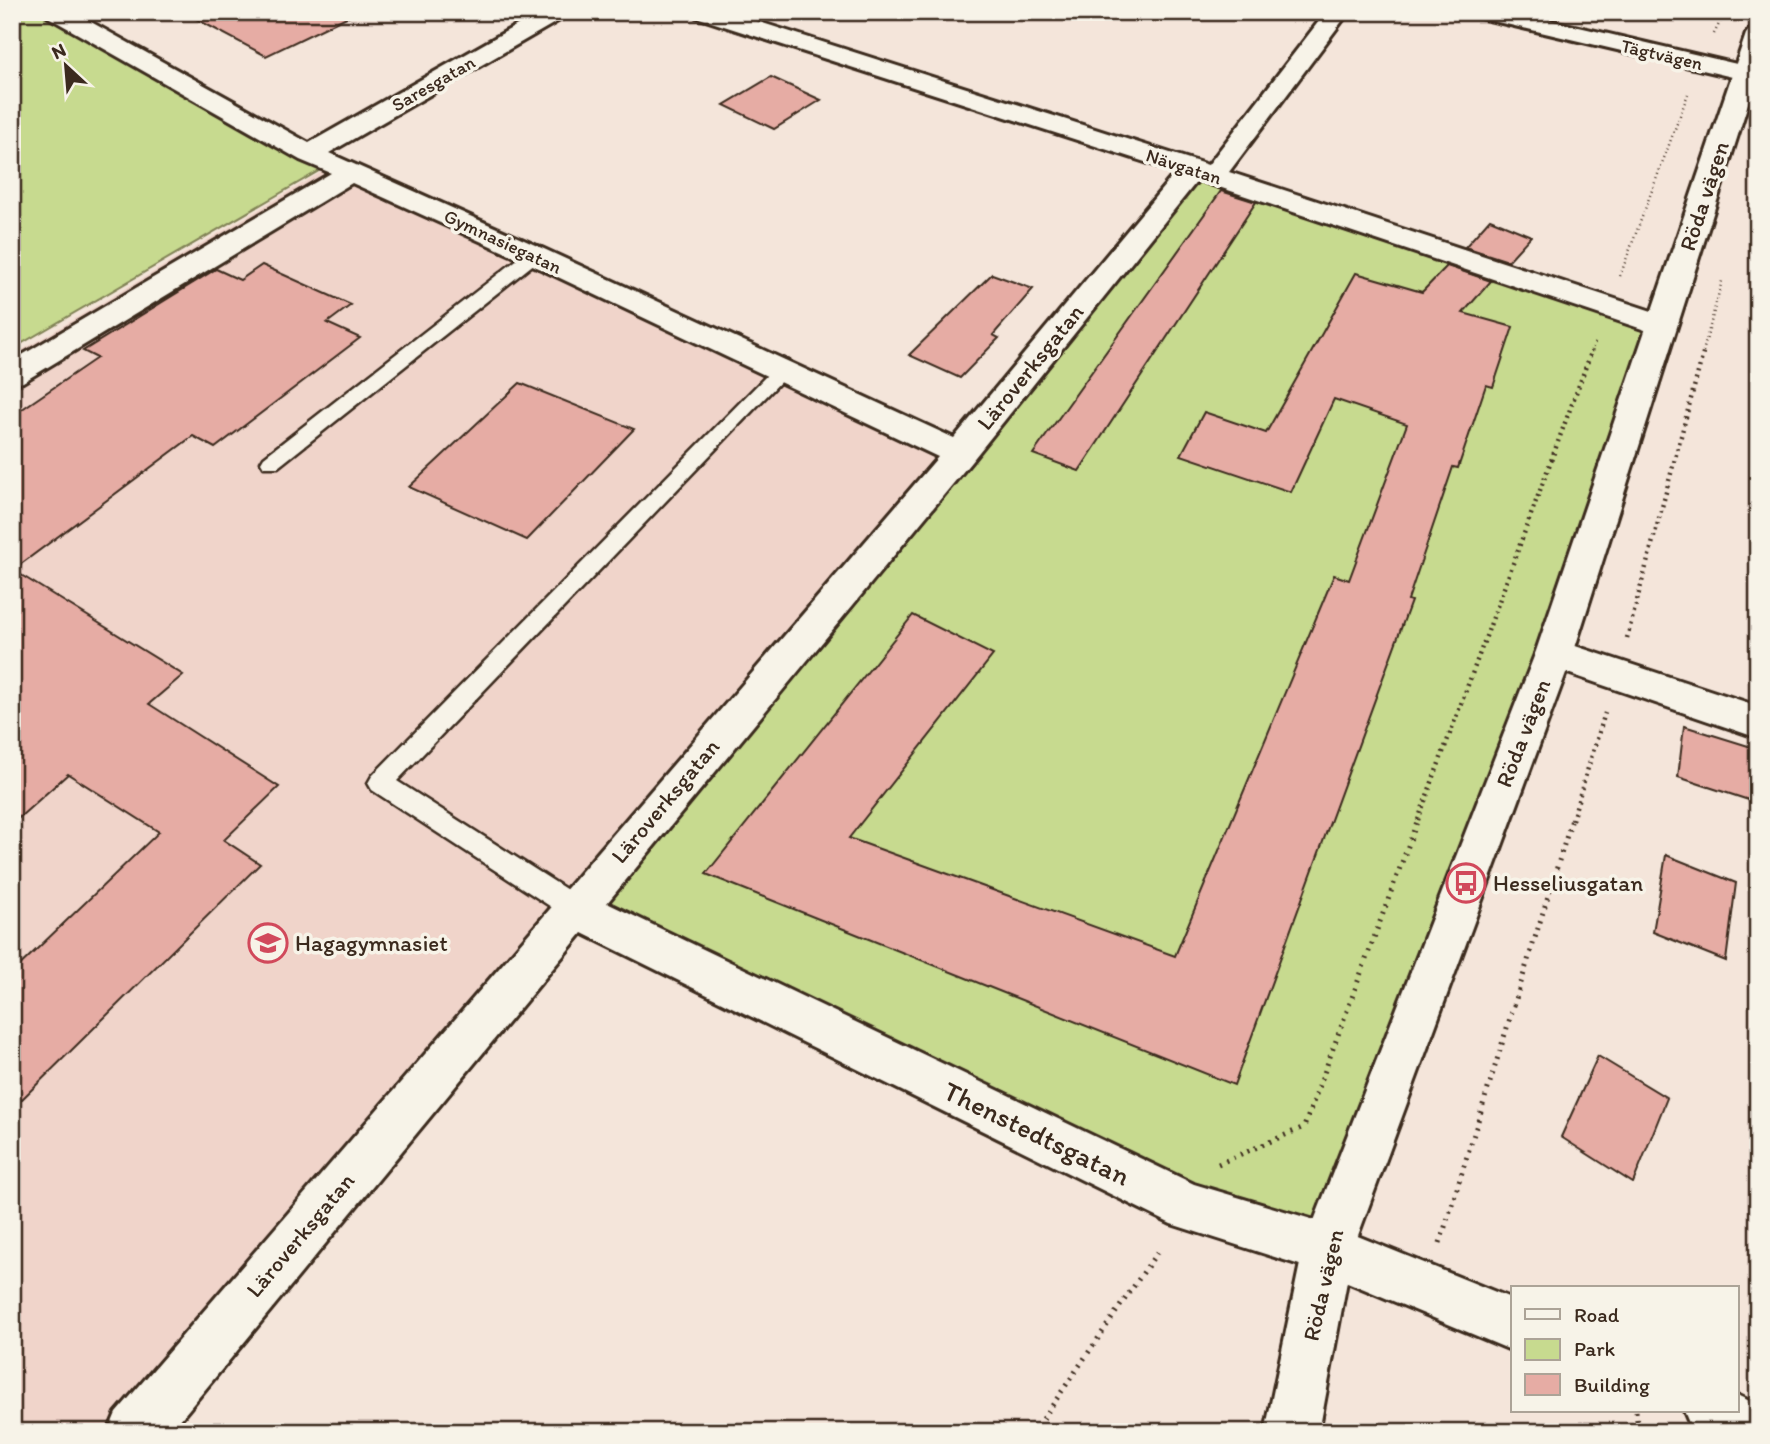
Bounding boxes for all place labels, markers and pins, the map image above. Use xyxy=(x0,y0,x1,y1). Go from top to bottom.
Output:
bus stop icon: Hesseliusgatan xyxy=(1445,862,1487,904)
place label: Hesseliusgatan xyxy=(1493,869,1643,897)
school or university icon: Hagagymnasiet xyxy=(247,922,289,964)
place label: Hagagymnasiet xyxy=(295,929,448,957)

